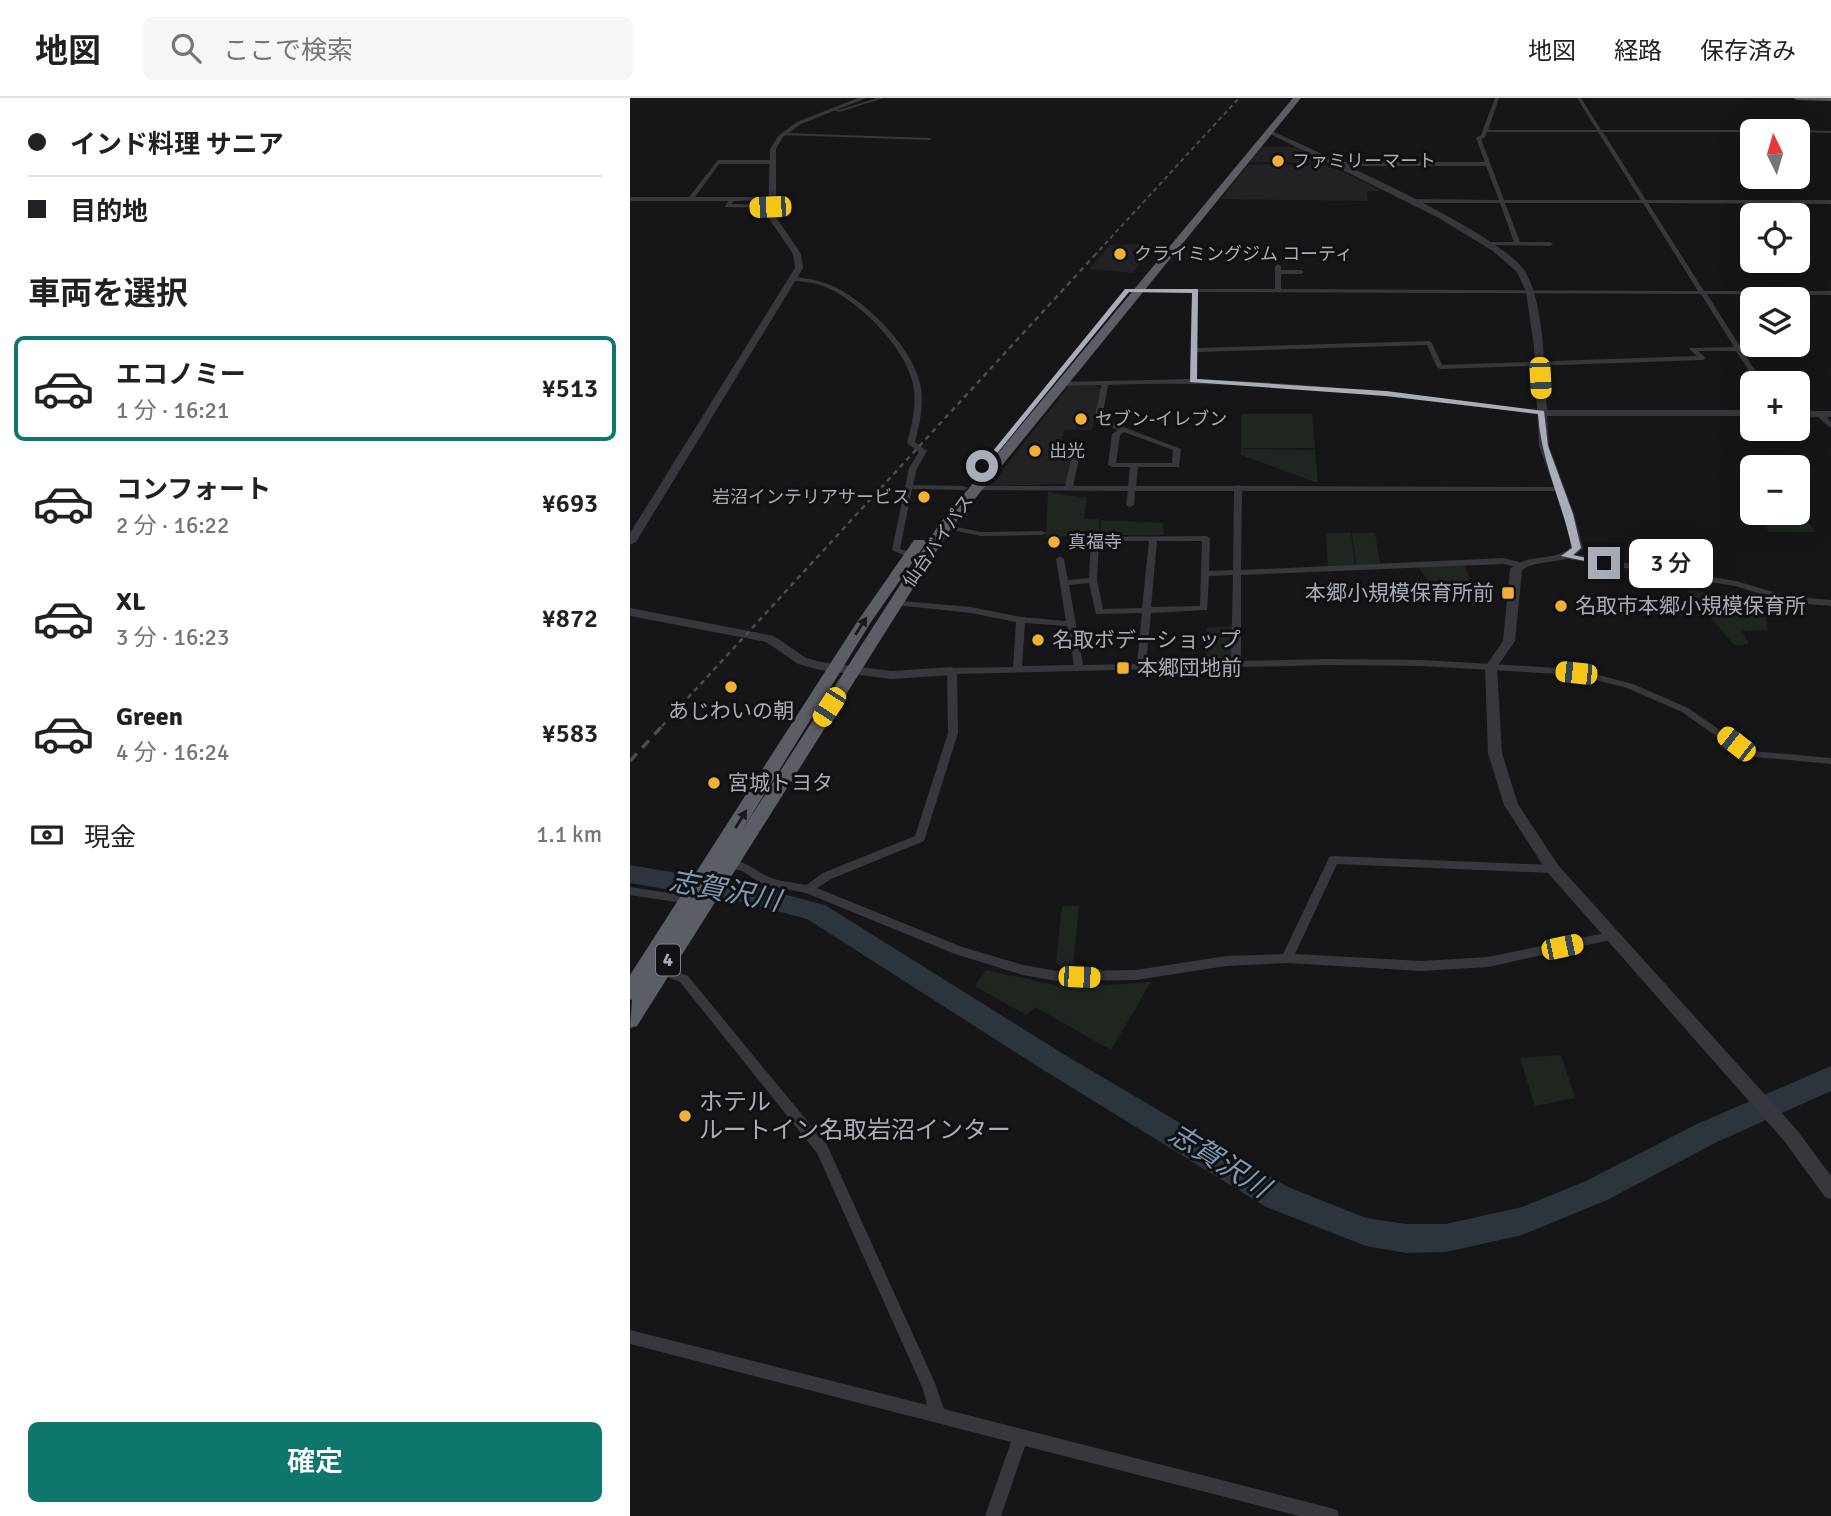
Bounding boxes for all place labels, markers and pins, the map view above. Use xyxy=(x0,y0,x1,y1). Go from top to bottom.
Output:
place label: ファミリーマート xyxy=(1292,150,1436,172)
marker: ファミリーマート xyxy=(1270,153,1286,169)
place label: クライミングジム コーティ xyxy=(1134,243,1353,265)
marker: クライミングジム コーティ xyxy=(1112,246,1128,262)
place label: セブン-イレブン xyxy=(1095,408,1227,430)
marker: セブン-イレブン xyxy=(1073,411,1089,427)
place label: 出光 xyxy=(1049,440,1085,462)
marker: 出光 xyxy=(1027,443,1043,459)
place label: 岩沼インテリアサービス xyxy=(712,486,910,508)
marker: 岩沼インテリアサービス xyxy=(916,489,932,505)
place label: 真福寺 xyxy=(1068,531,1122,553)
marker: 真福寺 xyxy=(1046,534,1062,550)
place label: 本郷小規模保育所前 xyxy=(1305,580,1494,606)
marker: 本郷小規模保育所前 xyxy=(1500,585,1516,601)
place label: 名取市本郷小規模保育所 xyxy=(1575,593,1806,619)
marker: 名取市本郷小規模保育所 xyxy=(1553,598,1569,614)
place label: 名取ボデーショップ xyxy=(1052,627,1241,653)
marker: 名取ボデーショップ xyxy=(1030,632,1046,648)
place label: 本郷団地前 xyxy=(1137,655,1242,681)
marker: 本郷団地前 xyxy=(1115,660,1131,676)
marker: あじわいの朝 xyxy=(723,679,739,695)
place label: あじわいの朝 xyxy=(668,698,794,724)
place label: 宮城トヨタ xyxy=(728,770,833,796)
marker: 宮城トヨタ xyxy=(706,775,722,791)
place label: ホテル ルートイン名取岩沼インター xyxy=(699,1087,1011,1145)
marker: ホテル ルートイン名取岩沼インター xyxy=(677,1108,693,1124)

